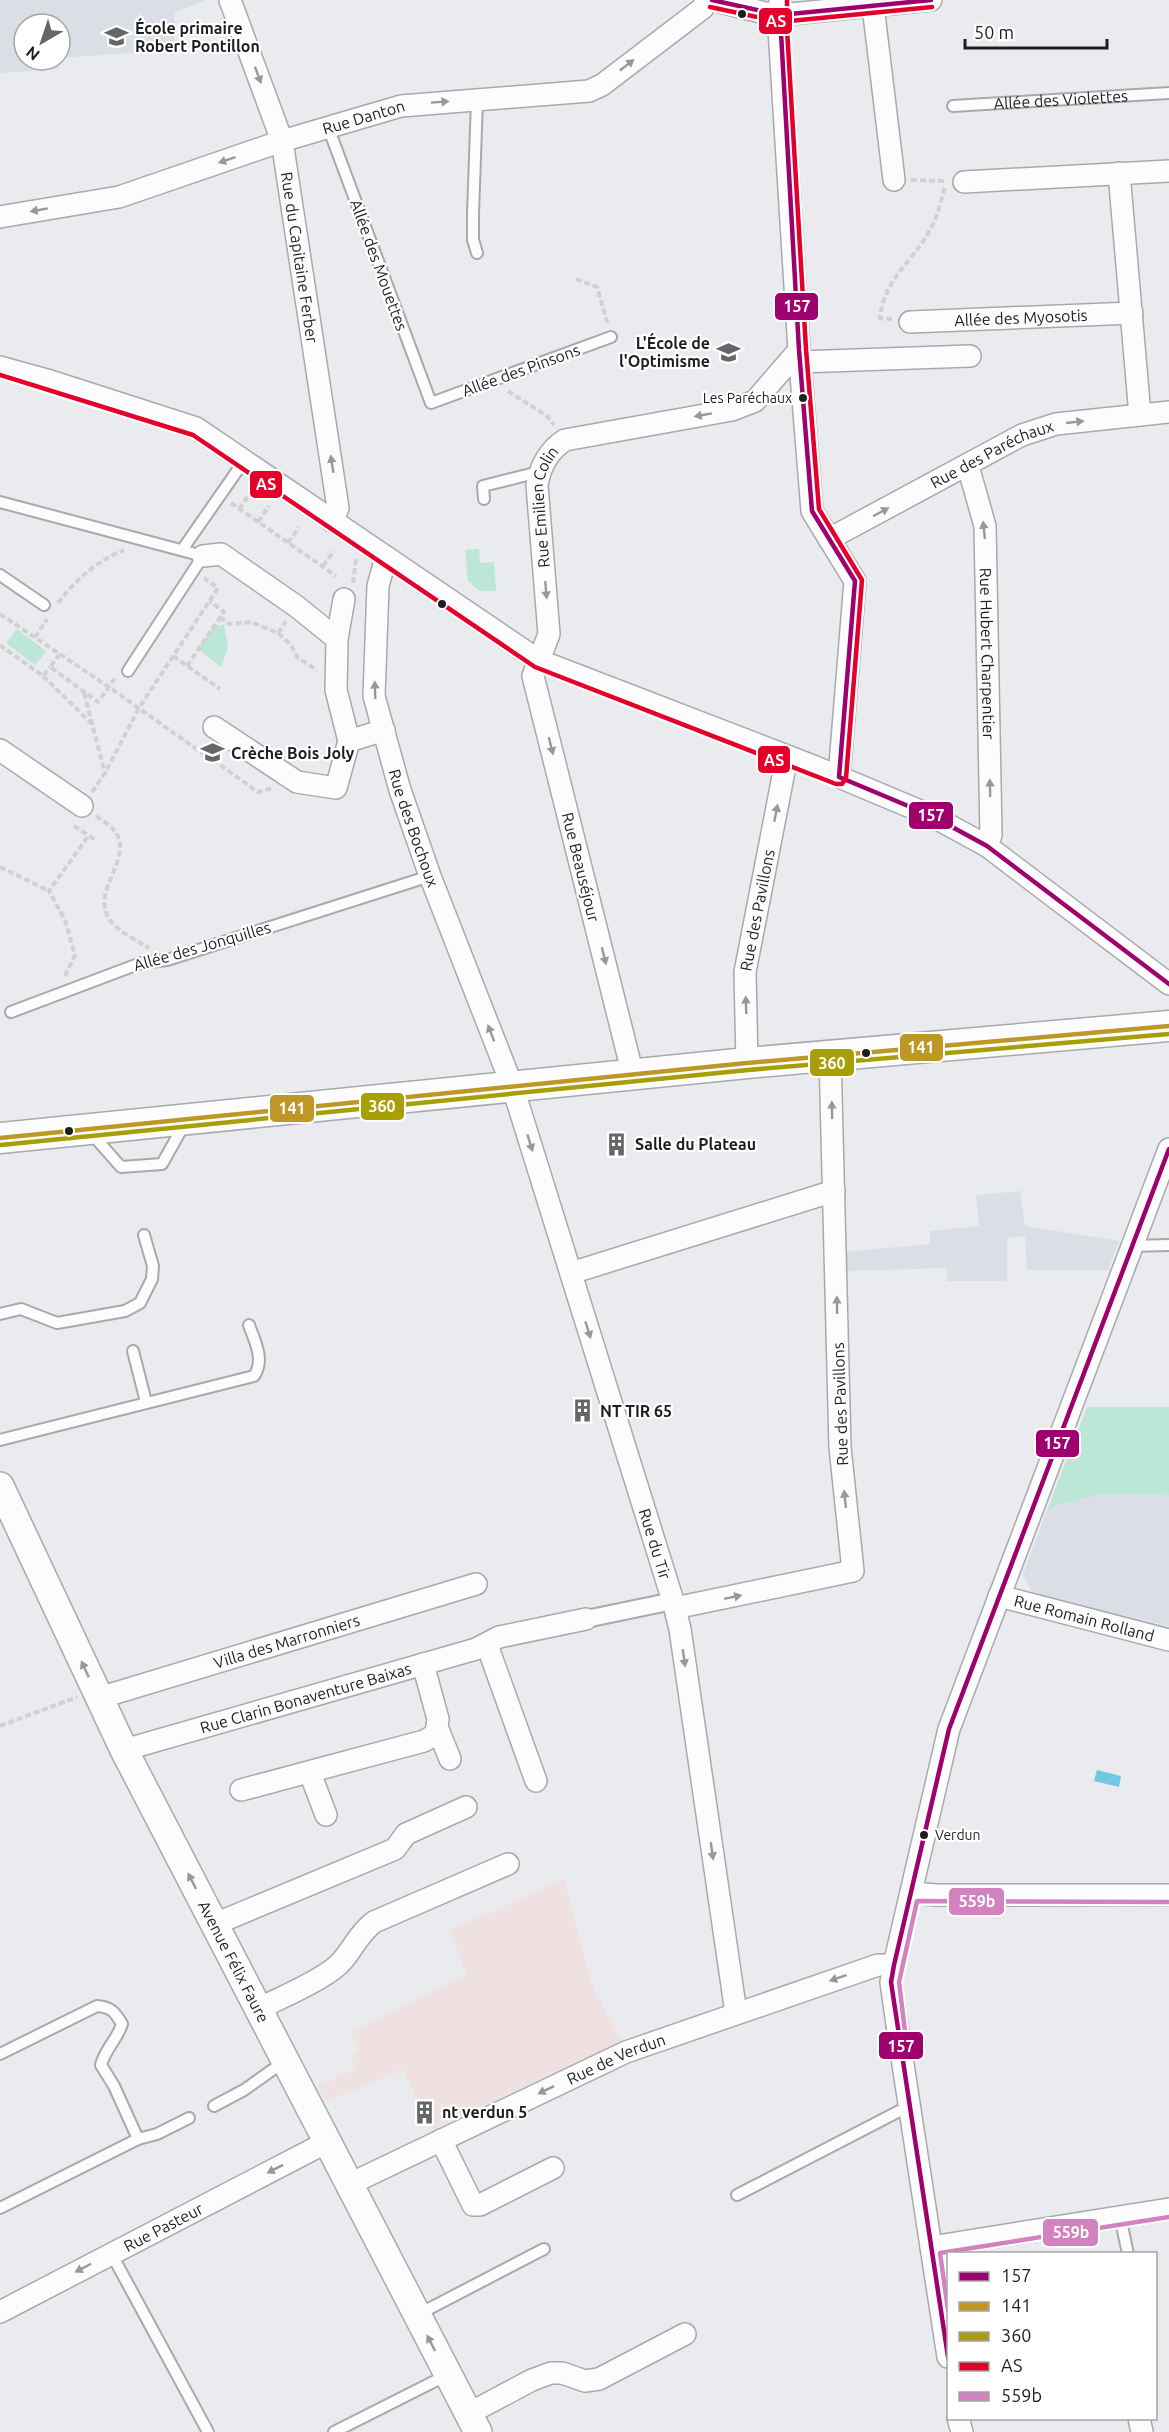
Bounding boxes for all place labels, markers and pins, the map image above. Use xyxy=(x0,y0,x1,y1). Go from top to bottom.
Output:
unlabelled marker xyxy=(736,8,748,20)
place label: École primaire Robert Pontillon xyxy=(135,17,260,55)
school or university icon: École primaire Robert Pontillon xyxy=(104,24,130,50)
place label: L'École de l'Optimisme xyxy=(619,332,710,370)
school or university icon: L'École de l'Optimisme xyxy=(715,339,741,365)
place label: Les Paréchaux xyxy=(703,390,792,406)
marker: Les Paréchaux xyxy=(797,392,809,404)
unlabelled marker xyxy=(436,598,448,610)
school or university icon: Crèche Bois Joly xyxy=(200,740,226,766)
place label: Crèche Bois Joly xyxy=(231,744,355,762)
unlabelled marker xyxy=(860,1047,872,1059)
unlabelled marker xyxy=(63,1125,75,1137)
building icon: Salle du Plateau xyxy=(604,1131,630,1157)
place label: Salle du Plateau xyxy=(635,1135,756,1153)
building icon: NT TIR 65 xyxy=(569,1398,595,1424)
place label: NT TIR 65 xyxy=(600,1402,672,1420)
place label: Verdun xyxy=(935,1827,981,1843)
marker: Verdun xyxy=(918,1829,930,1841)
building icon: nt verdun 5 xyxy=(411,2099,437,2125)
place label: nt verdun 5 xyxy=(442,2103,527,2121)

